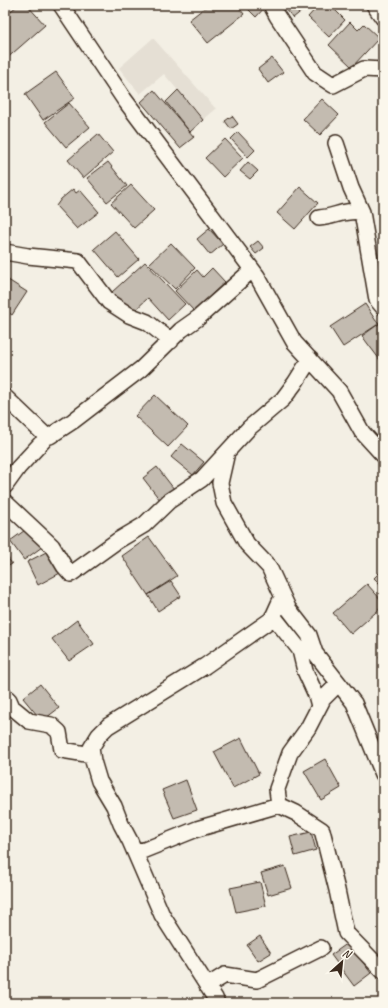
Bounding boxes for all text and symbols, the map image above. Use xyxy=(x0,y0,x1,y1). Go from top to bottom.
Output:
north arrow xyxy=(322,942,362,982)
text: N xyxy=(340,945,355,962)

